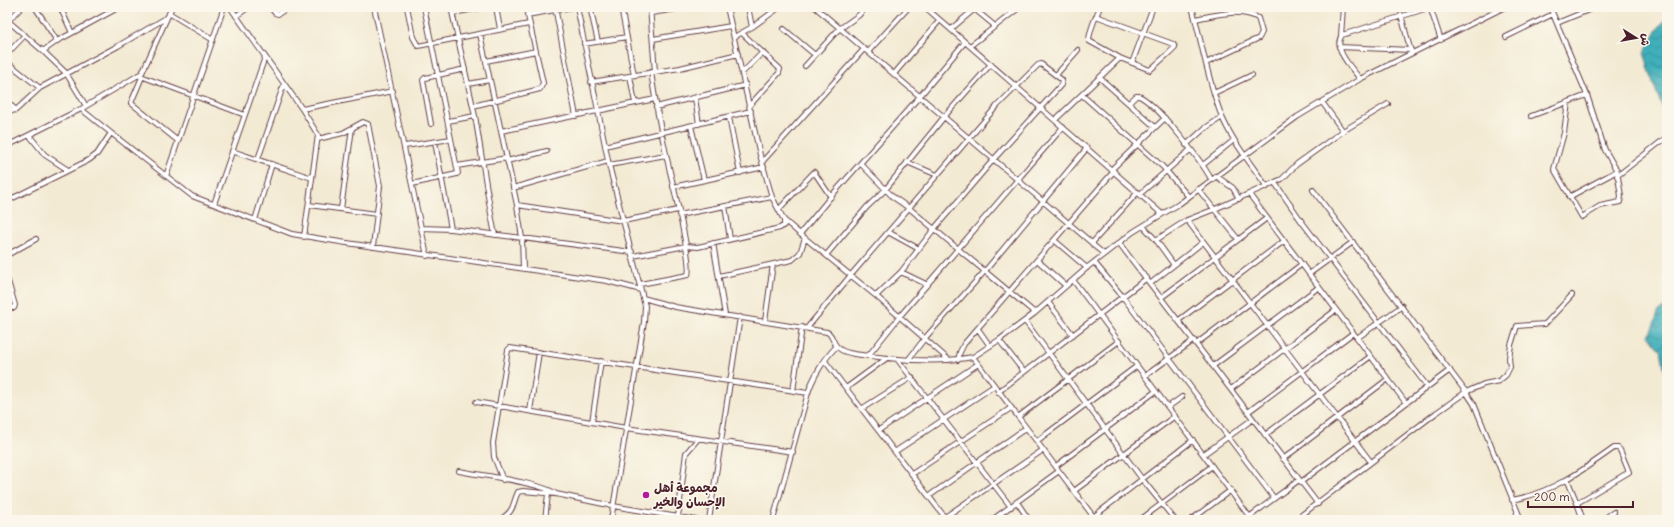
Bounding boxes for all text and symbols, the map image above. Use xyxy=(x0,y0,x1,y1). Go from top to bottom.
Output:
north arrow xyxy=(1616,18,1656,58)
text: ش xyxy=(1638,33,1654,47)
place label: مجموعة أهل الإحسان والخير xyxy=(653,480,725,510)
scale bar xyxy=(1528,483,1633,509)
text: 200 m xyxy=(1534,489,1570,504)
marker: مجموعة أهل الإحسان والخير xyxy=(641,490,651,500)

